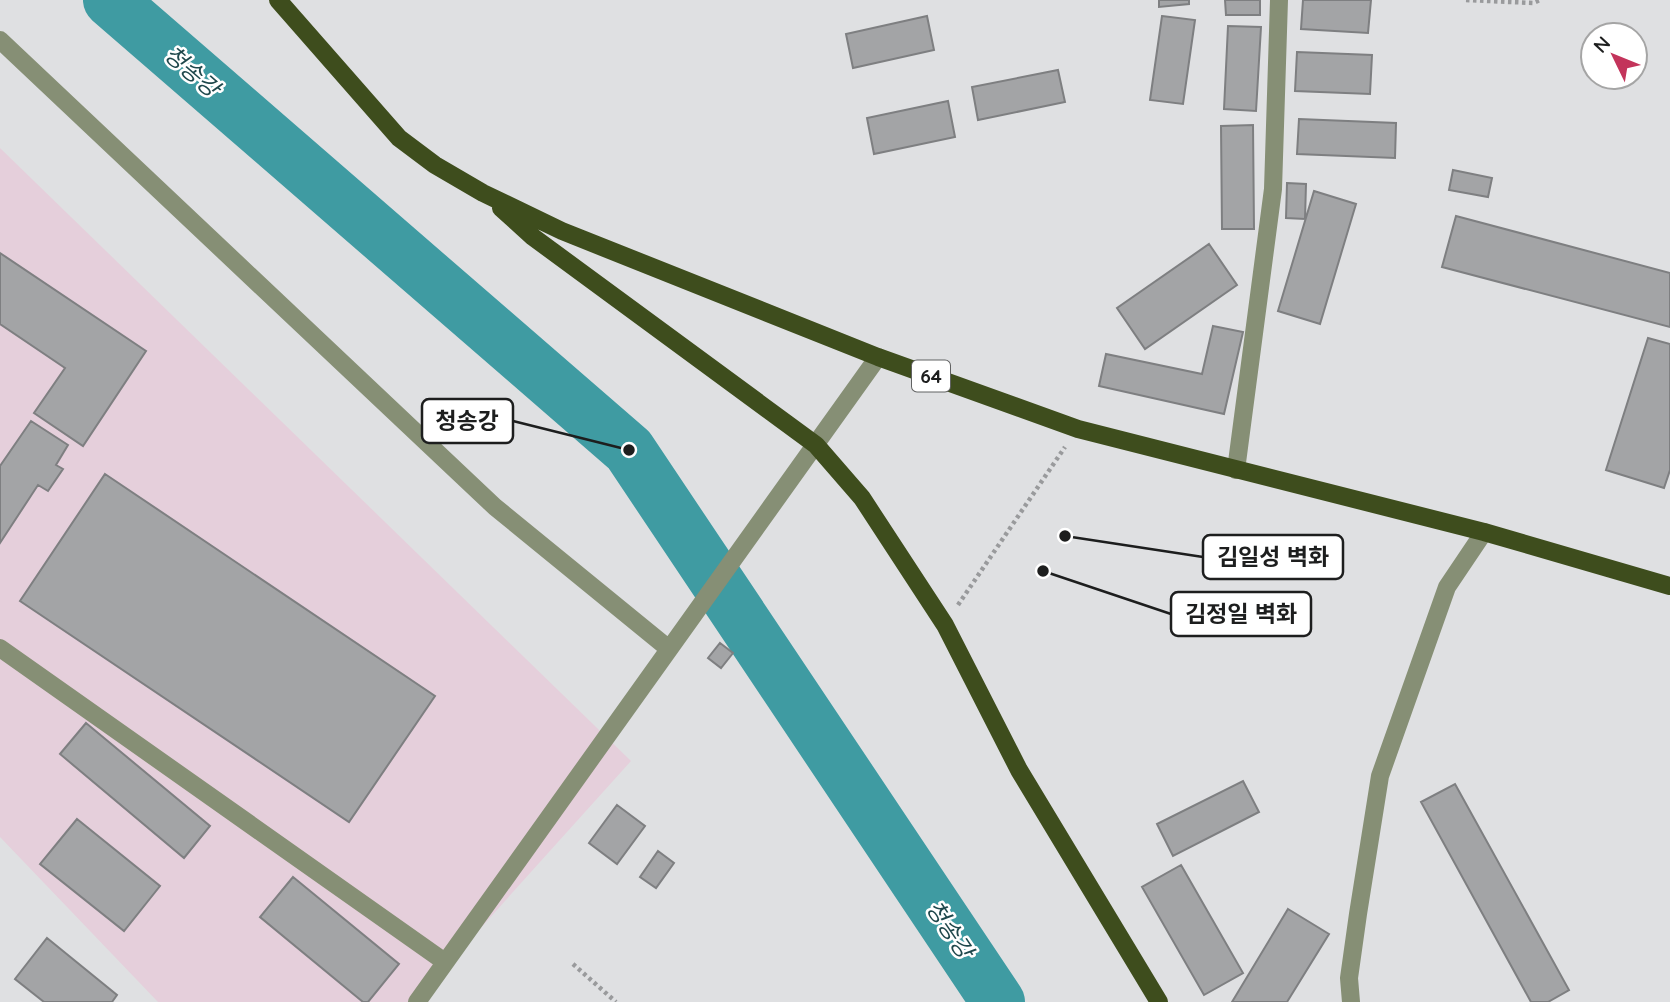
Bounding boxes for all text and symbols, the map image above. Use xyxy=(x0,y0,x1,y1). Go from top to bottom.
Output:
north arrow xyxy=(1579,21,1649,91)
text: N xyxy=(1588,31,1615,58)
water label: 청송강 xyxy=(159,39,228,105)
road number: 64 xyxy=(912,360,950,392)
callout: 청송강 xyxy=(422,399,513,443)
text: 청송강 xyxy=(435,406,499,435)
callout: 김일성 벽화 xyxy=(1203,535,1343,579)
text: 김일성 벽화 xyxy=(1217,542,1329,571)
callout: 김정일 벽화 xyxy=(1171,592,1311,636)
text: 김정일 벽화 xyxy=(1185,599,1297,628)
water label: 청송강 xyxy=(920,895,981,966)

